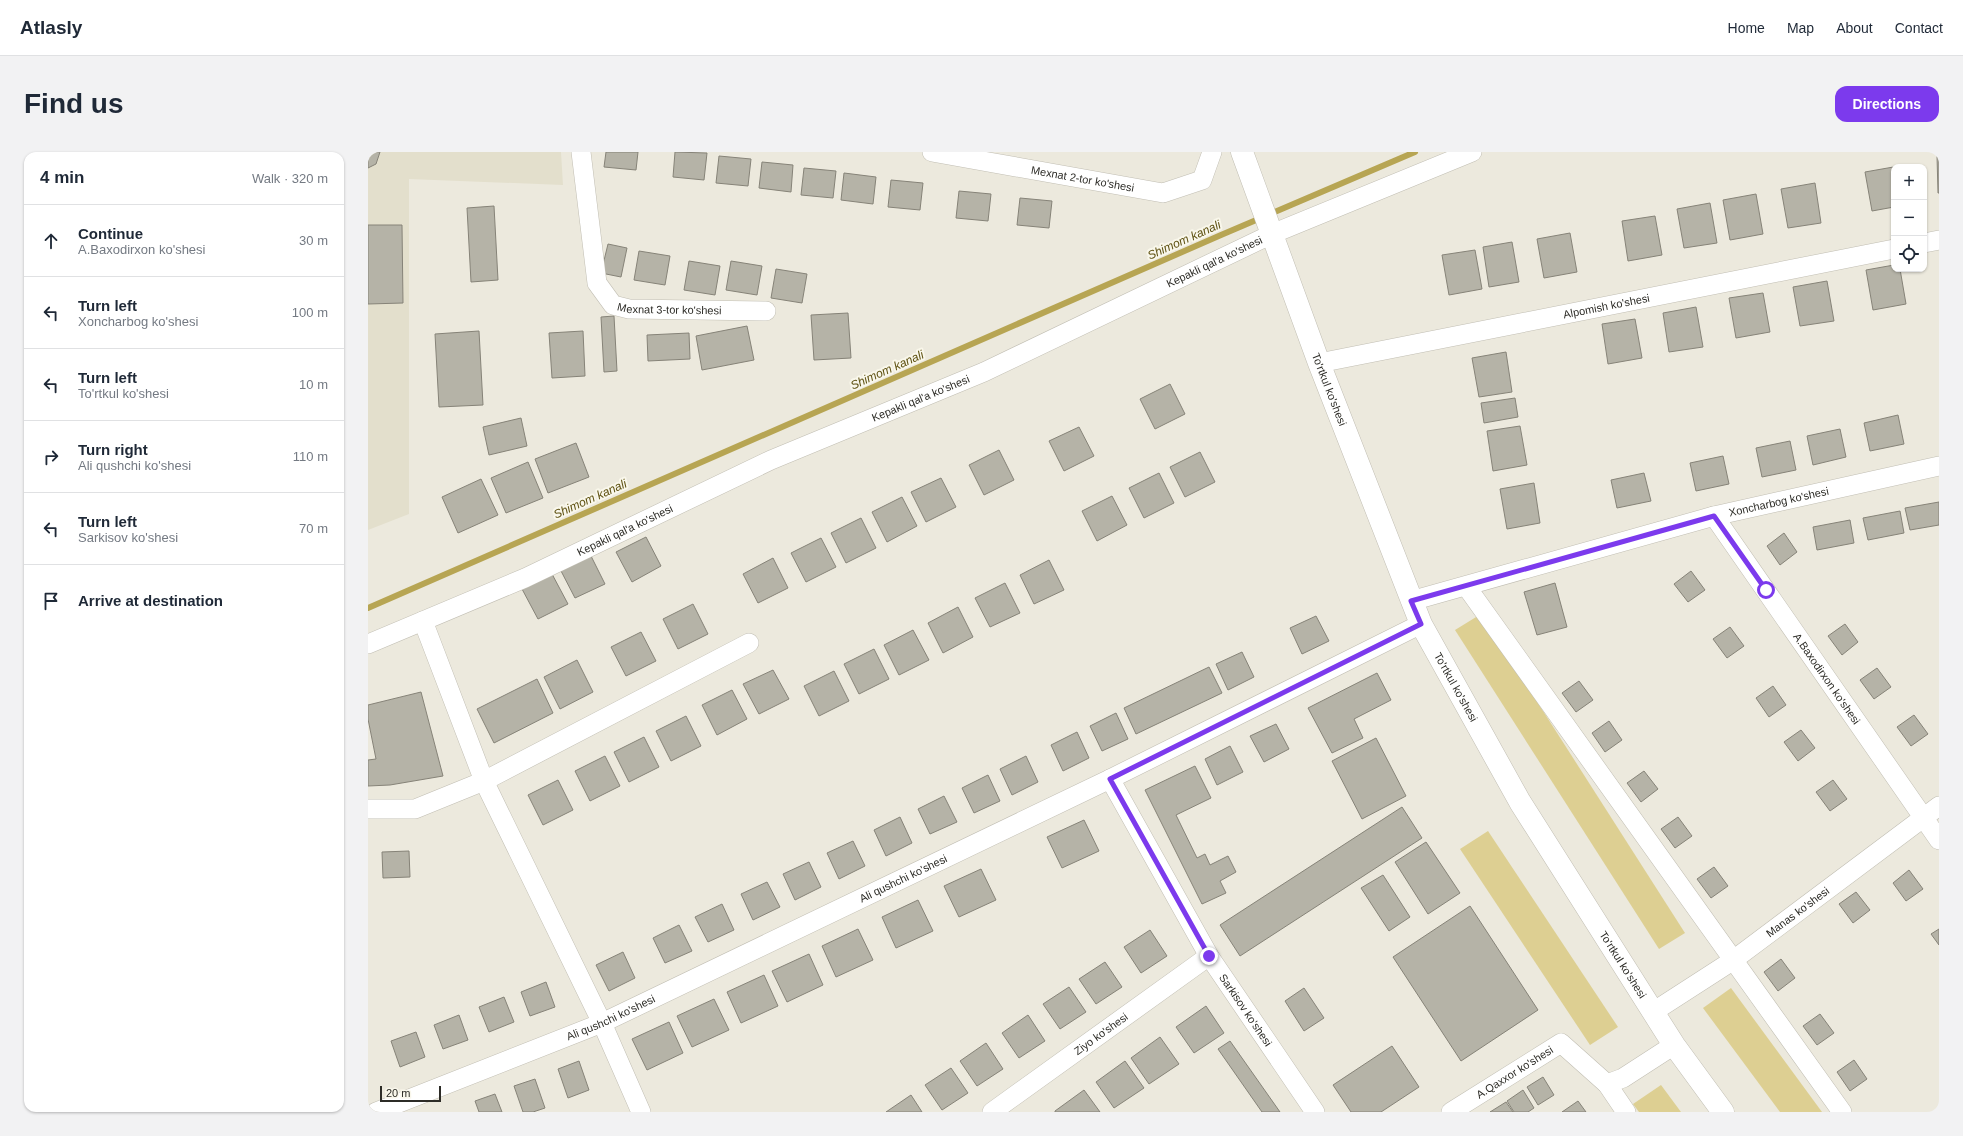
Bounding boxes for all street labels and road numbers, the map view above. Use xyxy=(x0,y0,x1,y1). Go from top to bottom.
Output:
street label: Mexnat 2-tor ko'shesi xyxy=(1030,164,1135,194)
street label: Kepakli qal'a ko'shesi xyxy=(1165,234,1264,290)
street label: Alpomish ko'shesi xyxy=(1562,292,1651,320)
street label: Mexnat 3-tor ko'shesi xyxy=(616,300,722,316)
street label: To'rtkul ko'shesi xyxy=(1310,351,1349,428)
street label: Kepakli qal'a ko'shesi xyxy=(870,373,971,424)
street label: Xoncharbog ko'shesi xyxy=(1728,485,1830,519)
street label: Kepakli qal'a ko'shesi xyxy=(575,502,675,558)
street label: A.Baxodirxon ko'shesi xyxy=(1791,631,1863,726)
street label: To'rtkul ko'shesi xyxy=(1432,650,1480,724)
street label: Ali qushchi ko'shesi xyxy=(857,852,949,904)
street label: Manas ko'shesi xyxy=(1764,884,1831,939)
street label: To'rtkul ko'shesi xyxy=(1597,929,1649,1000)
street label: Sarkisov ko'shesi xyxy=(1217,972,1274,1048)
street label: Ali qushchi ko'shesi xyxy=(565,992,657,1042)
street label: Ziyo ko'shesi xyxy=(1072,1010,1130,1057)
street label: A.Qaxxor ko'shesi xyxy=(1474,1044,1555,1101)

